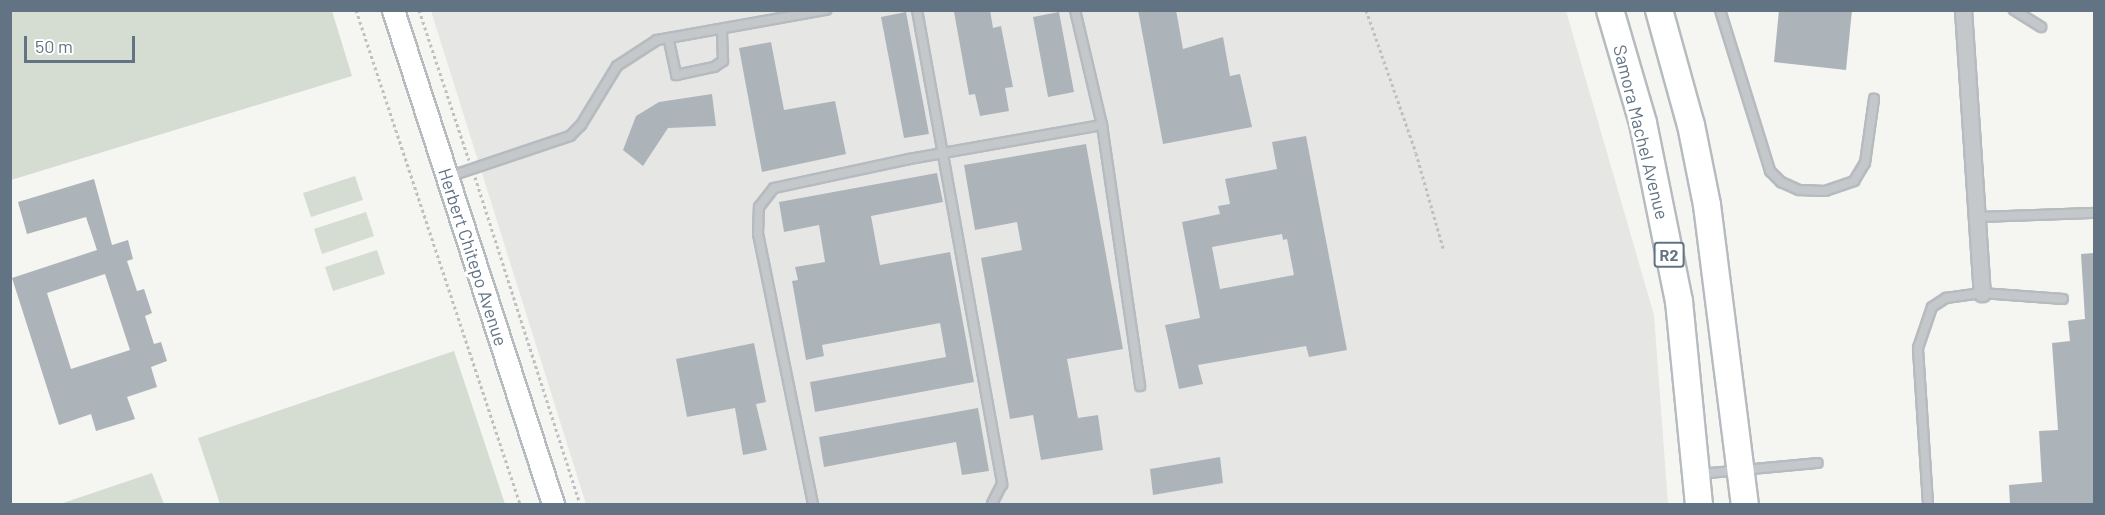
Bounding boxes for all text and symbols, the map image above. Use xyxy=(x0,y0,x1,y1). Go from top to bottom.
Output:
scale bar xyxy=(27,24,138,62)
text: 50 m xyxy=(35,35,73,57)
street label: Samora Machel Avenue xyxy=(1609,42,1673,222)
street label: Herbert Chitepo Avenue xyxy=(434,165,512,349)
road number: R2 xyxy=(1652,242,1686,268)

